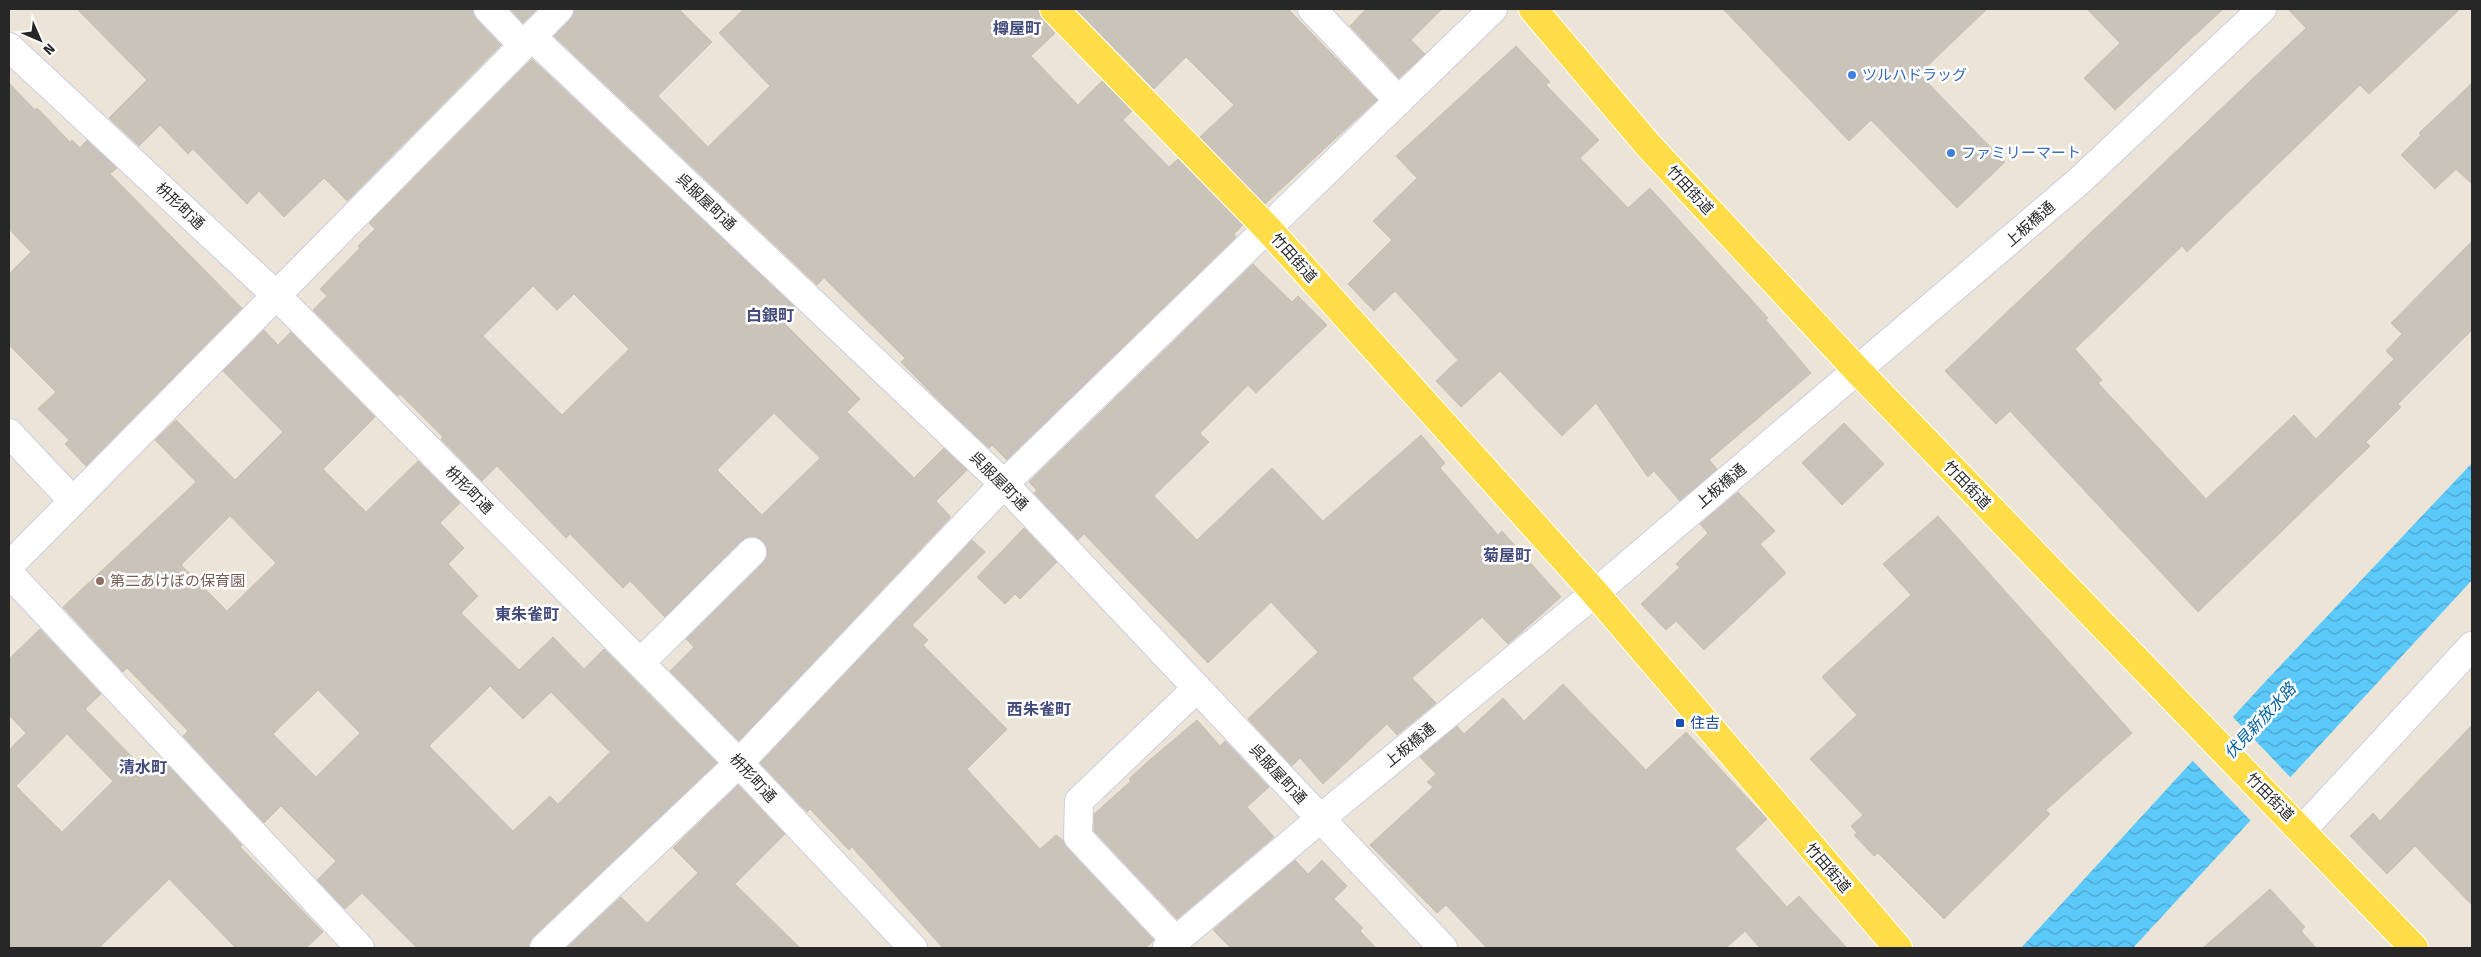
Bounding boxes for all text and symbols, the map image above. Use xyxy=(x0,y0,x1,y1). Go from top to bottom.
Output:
north arrow xyxy=(15,15,65,65)
district label: 樽屋町 xyxy=(993,19,1041,38)
text: N xyxy=(40,40,58,58)
place label: ツルハドラッグ xyxy=(1862,66,1967,84)
marker: ツルハドラッグ xyxy=(1846,69,1858,81)
place label: ファミリーマート xyxy=(1961,144,2081,162)
marker: ファミリーマート xyxy=(1945,147,1957,159)
street label: 竹田街道 xyxy=(1663,162,1717,218)
street label: 呉服屋町通 xyxy=(672,170,740,234)
street label: 枡形町通 xyxy=(152,179,208,233)
street label: 上板橋通 xyxy=(2001,198,2059,250)
street label: 竹田街道 xyxy=(1267,230,1321,286)
district label: 白銀町 xyxy=(746,306,794,325)
street label: 呉服屋町通 xyxy=(966,448,1032,514)
street label: 竹田街道 xyxy=(1940,457,1994,513)
street label: 上板橋通 xyxy=(1692,460,1750,512)
street label: 枡形町通 xyxy=(441,462,497,518)
district label: 菊屋町 xyxy=(1483,546,1531,565)
place label: 第二あけぼの保育園 xyxy=(110,572,245,590)
marker: 第二あけぼの保育園 xyxy=(94,575,106,587)
district label: 東朱雀町 xyxy=(495,605,559,624)
water label: 伏見新放水路 xyxy=(2220,678,2301,763)
district label: 西朱雀町 xyxy=(1007,700,1071,719)
place label: 住吉 xyxy=(1690,714,1720,732)
marker: 住吉 xyxy=(1674,717,1686,729)
street label: 上板橋通 xyxy=(1381,719,1439,771)
street label: 呉服屋町通 xyxy=(1246,740,1310,808)
street label: 枡形町通 xyxy=(726,750,780,806)
district label: 清水町 xyxy=(119,758,167,777)
street label: 竹田街道 xyxy=(2242,769,2298,825)
street label: 竹田街道 xyxy=(1802,839,1854,897)

